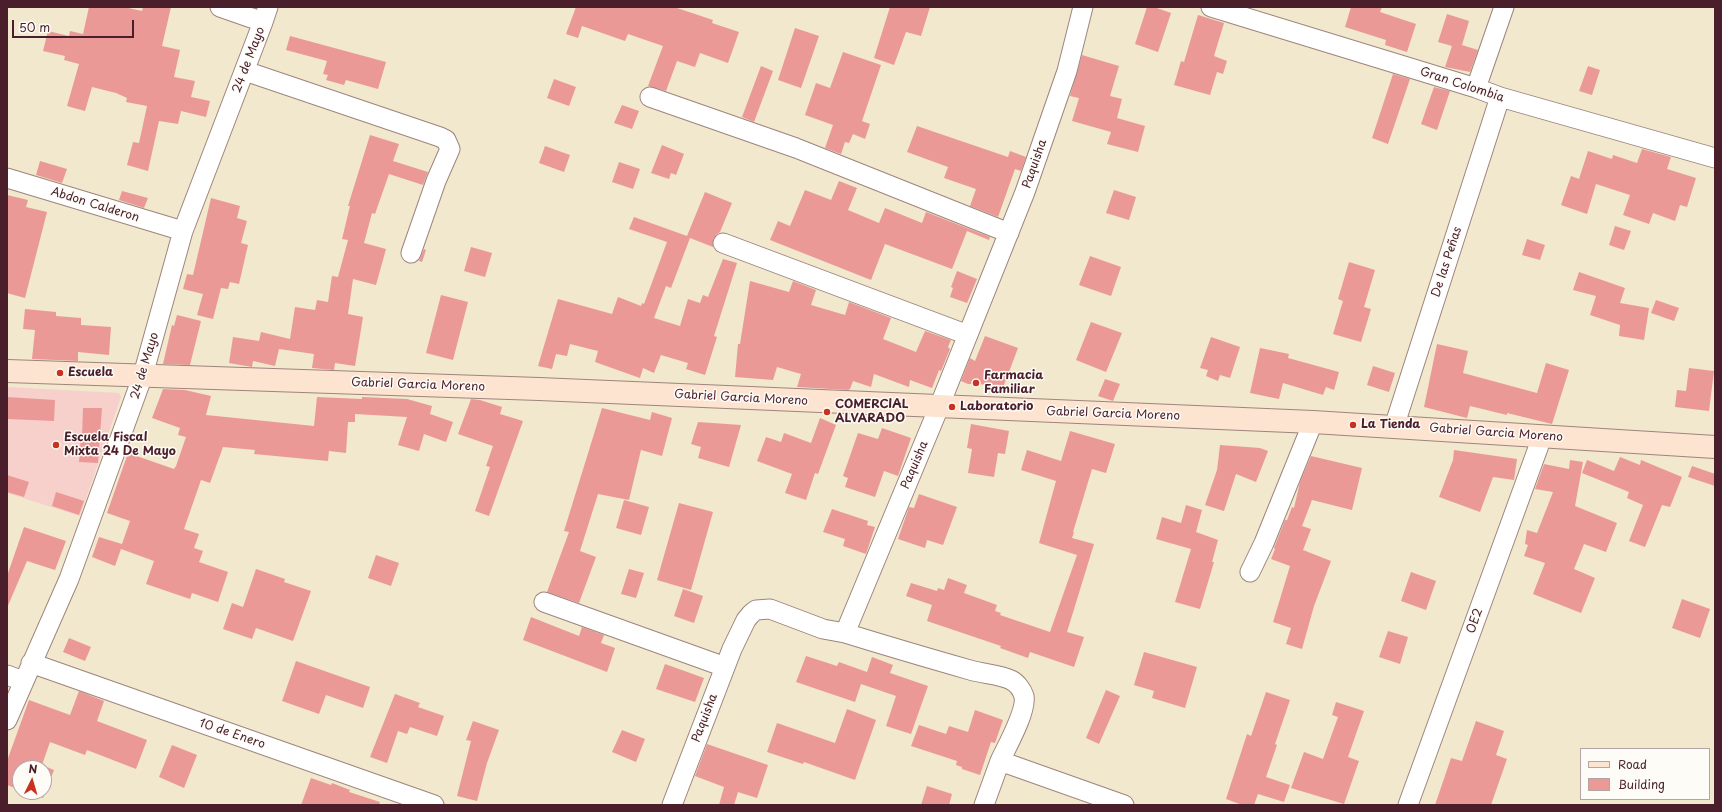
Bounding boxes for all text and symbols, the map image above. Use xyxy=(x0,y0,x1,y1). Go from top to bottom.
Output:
scale bar xyxy=(14,12,136,38)
text: 50 m xyxy=(19,18,50,36)
street label: 24 de Mayo xyxy=(230,25,268,95)
street label: Gran Colombia xyxy=(1418,65,1506,105)
street label: Paquisha xyxy=(1020,138,1050,190)
street label: Abdon Calderon xyxy=(49,185,141,225)
street label: De las Peñas xyxy=(1429,225,1465,299)
street label: 24 de Mayo xyxy=(128,331,162,401)
place label: Escuela xyxy=(68,366,113,380)
marker: Escuela xyxy=(55,368,65,378)
place label: Farmacia Familiar xyxy=(984,369,1043,397)
street label: Gabriel Garcia Moreno xyxy=(351,375,485,395)
marker: Farmacia Familiar xyxy=(971,378,981,388)
street label: Gabriel Garcia Moreno xyxy=(674,387,808,409)
place label: COMERCIAL ALVARADO xyxy=(835,398,908,426)
place label: Laboratorio xyxy=(960,400,1033,414)
marker: Laboratorio xyxy=(947,402,957,412)
street label: Gabriel Garcia Moreno xyxy=(1046,404,1180,424)
marker: COMERCIAL ALVARADO xyxy=(822,407,832,417)
place label: La Tienda xyxy=(1361,418,1421,432)
marker: La Tienda xyxy=(1348,420,1358,430)
street label: Gabriel Garcia Moreno xyxy=(1429,421,1563,445)
place label: Escuela Fiscal Mixta 24 De Mayo xyxy=(64,431,176,459)
street label: Paquisha xyxy=(898,439,932,491)
marker: Escuela Fiscal Mixta 24 De Mayo xyxy=(51,440,61,450)
street label: OE2 xyxy=(1464,606,1486,636)
street label: Paquisha xyxy=(689,692,721,744)
street label: 10 de Enero xyxy=(197,716,267,752)
legend xyxy=(1580,748,1710,800)
text: Road xyxy=(1618,755,1647,773)
north arrow xyxy=(12,760,52,800)
text: N xyxy=(28,760,38,777)
text: Building xyxy=(1618,775,1665,793)

